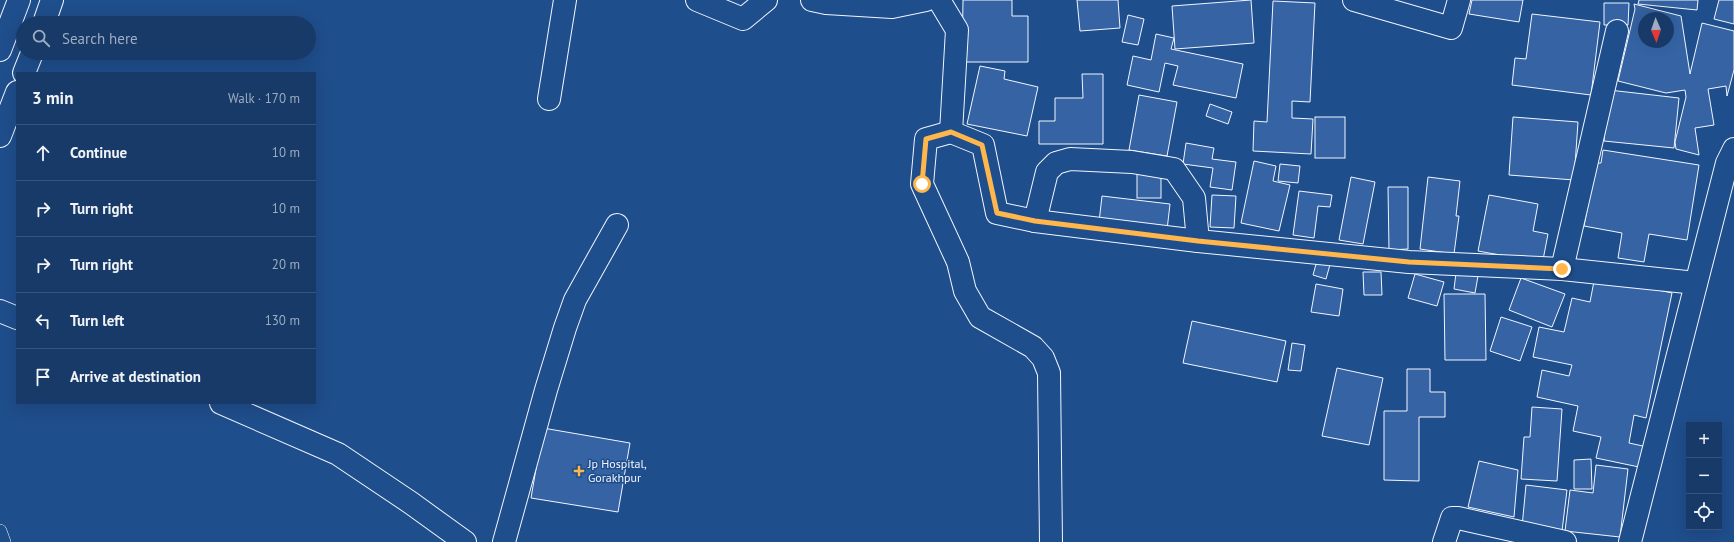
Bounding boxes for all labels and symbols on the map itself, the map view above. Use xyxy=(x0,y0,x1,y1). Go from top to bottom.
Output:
north arrow xyxy=(1638,12,1674,48)
route start xyxy=(913,175,931,193)
route end xyxy=(1553,260,1571,278)
place label: Jp Hospital, Gorakhpur xyxy=(587,456,647,485)
marker: Jp Hospital, Gorakhpur xyxy=(573,465,585,477)

